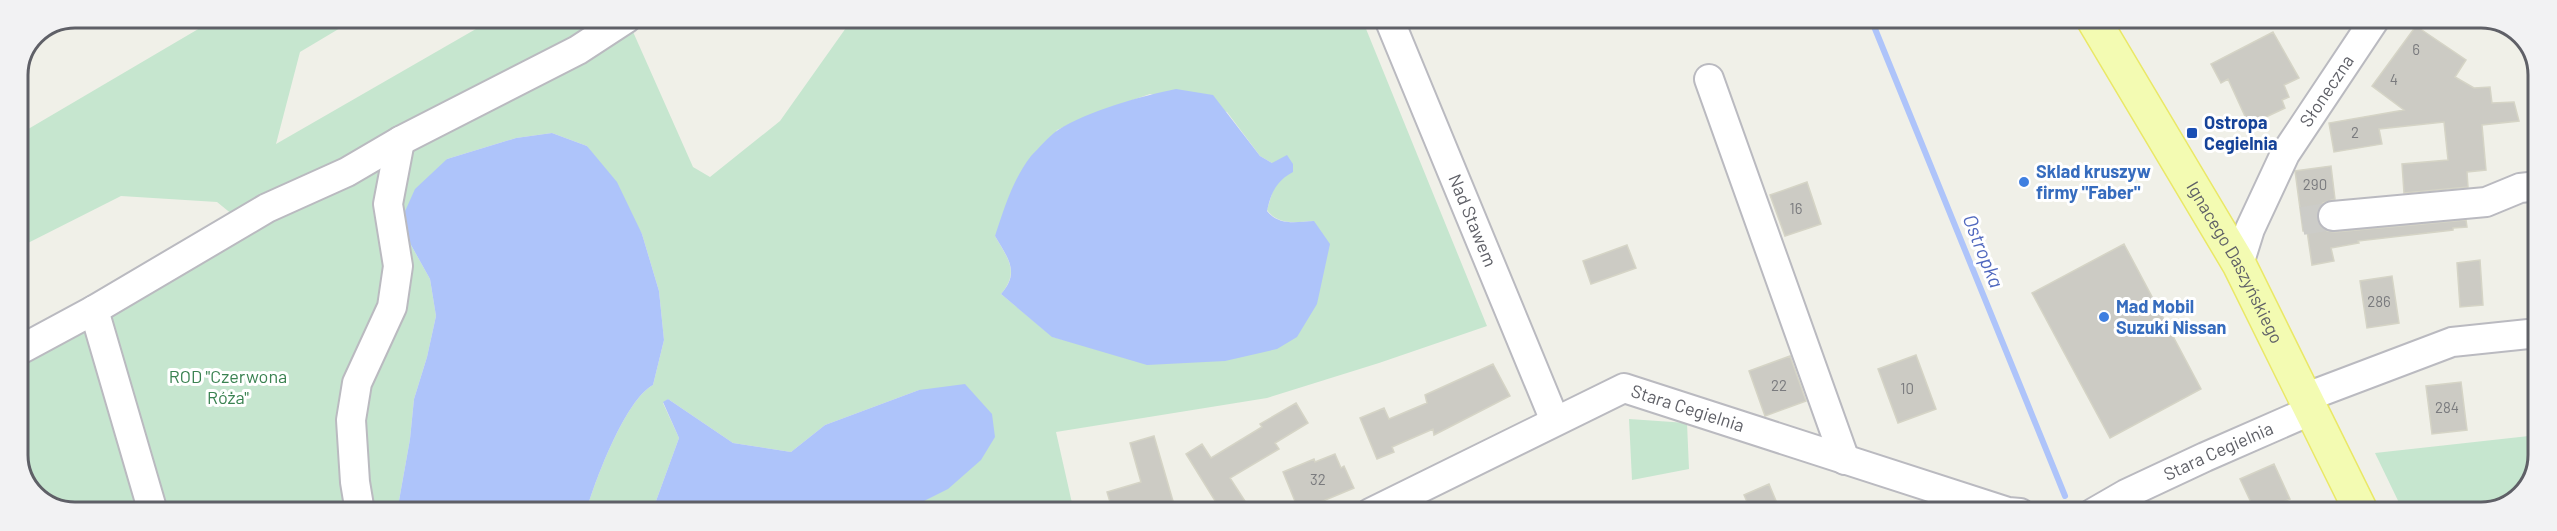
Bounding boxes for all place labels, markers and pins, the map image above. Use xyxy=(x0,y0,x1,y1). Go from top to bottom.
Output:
place label: Ostropa Cegielnia xyxy=(2204,111,2278,154)
marker: Ostropa Cegielnia xyxy=(2185,126,2199,140)
place label: Sklad kruszyw firmy "Faber" xyxy=(2036,160,2151,203)
marker: Sklad kruszyw firmy "Faber" xyxy=(2017,175,2031,189)
place label: Mad Mobil Suzuki Nissan xyxy=(2116,295,2226,338)
marker: Mad Mobil Suzuki Nissan xyxy=(2097,310,2111,324)

